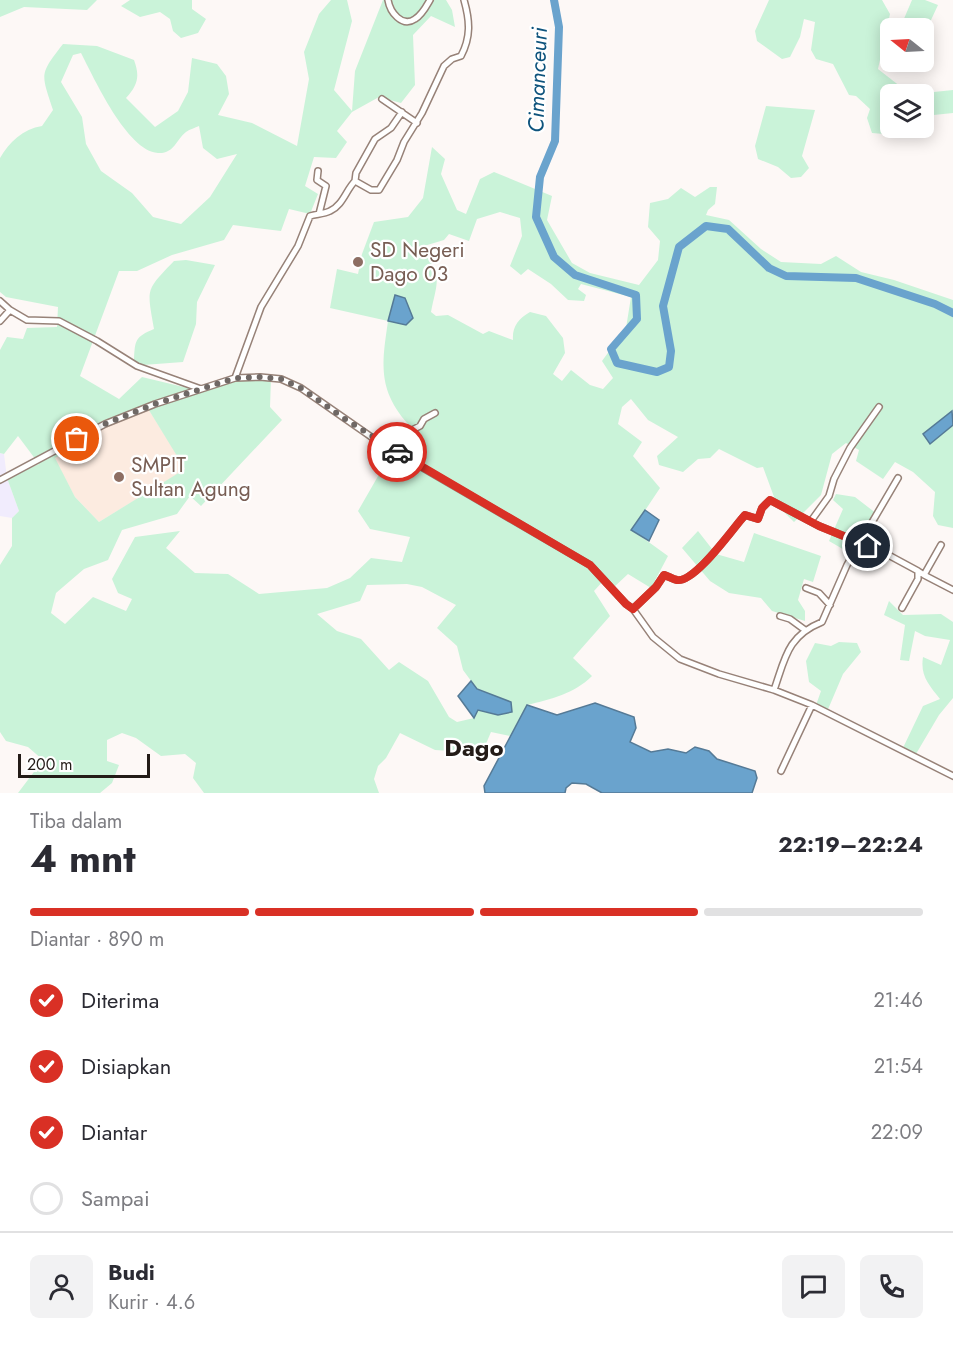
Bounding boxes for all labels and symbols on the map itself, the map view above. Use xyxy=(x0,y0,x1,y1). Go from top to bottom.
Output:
north arrow xyxy=(880,18,934,72)
water label: Cimanceuri xyxy=(519,26,555,133)
place label: SD Negeri Dago 03 xyxy=(370,235,465,289)
marker: SD Negeri Dago 03 xyxy=(351,255,365,269)
pin xyxy=(51,413,102,464)
courier xyxy=(367,422,427,482)
place label: SMPIT Sultan Agung xyxy=(131,450,251,504)
marker: SMPIT Sultan Agung xyxy=(112,470,126,484)
pin xyxy=(842,520,893,571)
district label: Dago xyxy=(444,730,504,765)
scale bar xyxy=(18,751,150,778)

